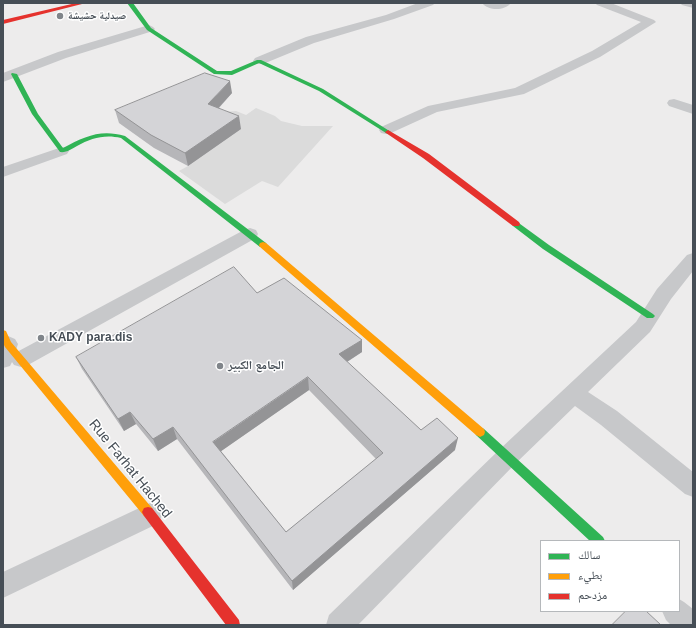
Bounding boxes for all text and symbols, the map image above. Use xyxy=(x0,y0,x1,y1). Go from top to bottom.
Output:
place label: صيدلية حشيشة xyxy=(68,10,126,22)
marker: صيدلية حشيشة xyxy=(55,11,65,21)
place label: KADY para.dis xyxy=(49,331,132,345)
marker: KADY para.dis xyxy=(36,333,46,343)
place label: الجامع الكبير xyxy=(228,359,284,373)
marker: الجامع الكبير xyxy=(215,361,225,371)
street label: Rue Farhat Hached xyxy=(85,416,175,522)
legend xyxy=(540,540,680,612)
text: سالك xyxy=(578,548,600,562)
text: بطيء xyxy=(578,568,602,582)
text: مزدحم xyxy=(578,588,607,602)

